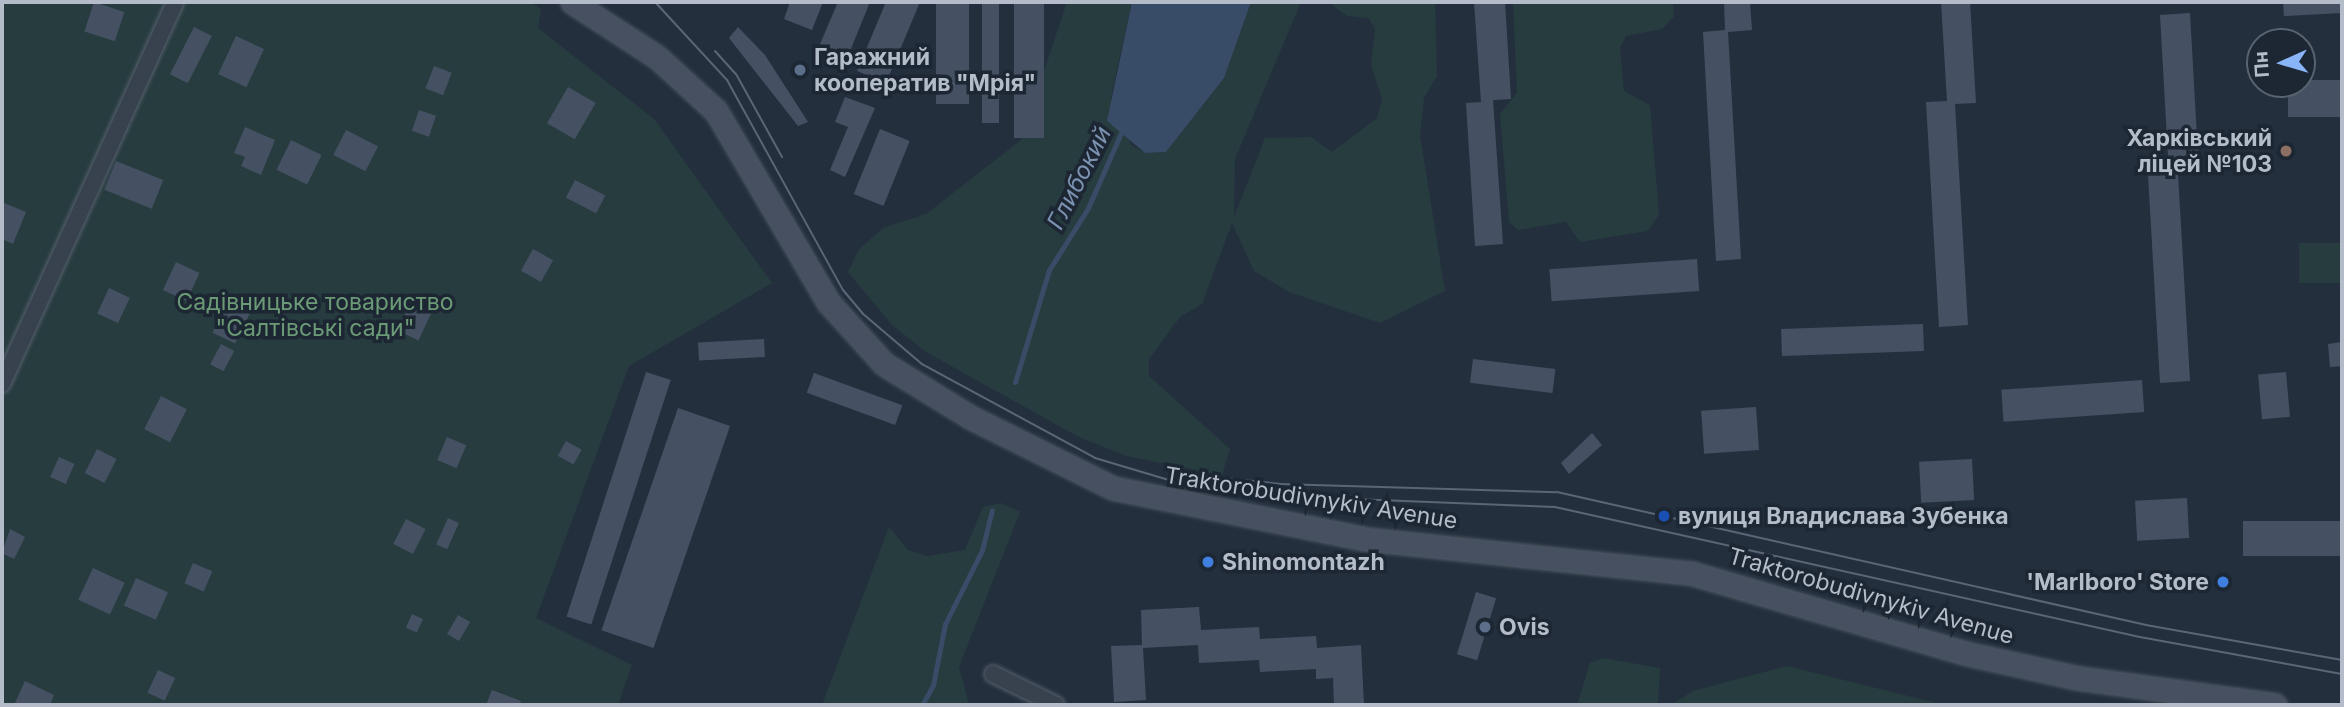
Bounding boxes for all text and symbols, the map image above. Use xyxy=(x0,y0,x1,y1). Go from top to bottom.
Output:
north arrow xyxy=(2246,28,2316,98)
place label: Гаражний кооператив "Мрія" xyxy=(814,43,1036,97)
text: Пн xyxy=(2249,51,2274,78)
marker: Гаражний кооператив "Мрія" xyxy=(792,62,808,78)
water label: Глибокий xyxy=(1041,122,1117,234)
place label: Харківський ліцей №103 xyxy=(2126,124,2272,178)
marker: Харківський ліцей №103 xyxy=(2278,143,2294,159)
park label: Садівницьке товариство "Салтівські сади" xyxy=(176,288,454,342)
street label: Traktorobudivnykiv Avenue xyxy=(1163,461,1459,535)
place label: вулиця Владислава Зубенка xyxy=(1678,502,2009,530)
marker: вулиця Владислава Зубенка xyxy=(1656,508,1672,524)
street label: Traktorobudivnykiv Avenue xyxy=(1725,542,2017,650)
place label: Shinomontazh xyxy=(1222,548,1385,576)
marker: Shinomontazh xyxy=(1200,554,1216,570)
place label: 'Marlboro' Store xyxy=(2026,568,2209,596)
marker: 'Marlboro' Store xyxy=(2215,574,2231,590)
place label: Ovis xyxy=(1499,613,1550,641)
marker: Ovis xyxy=(1477,619,1493,635)

